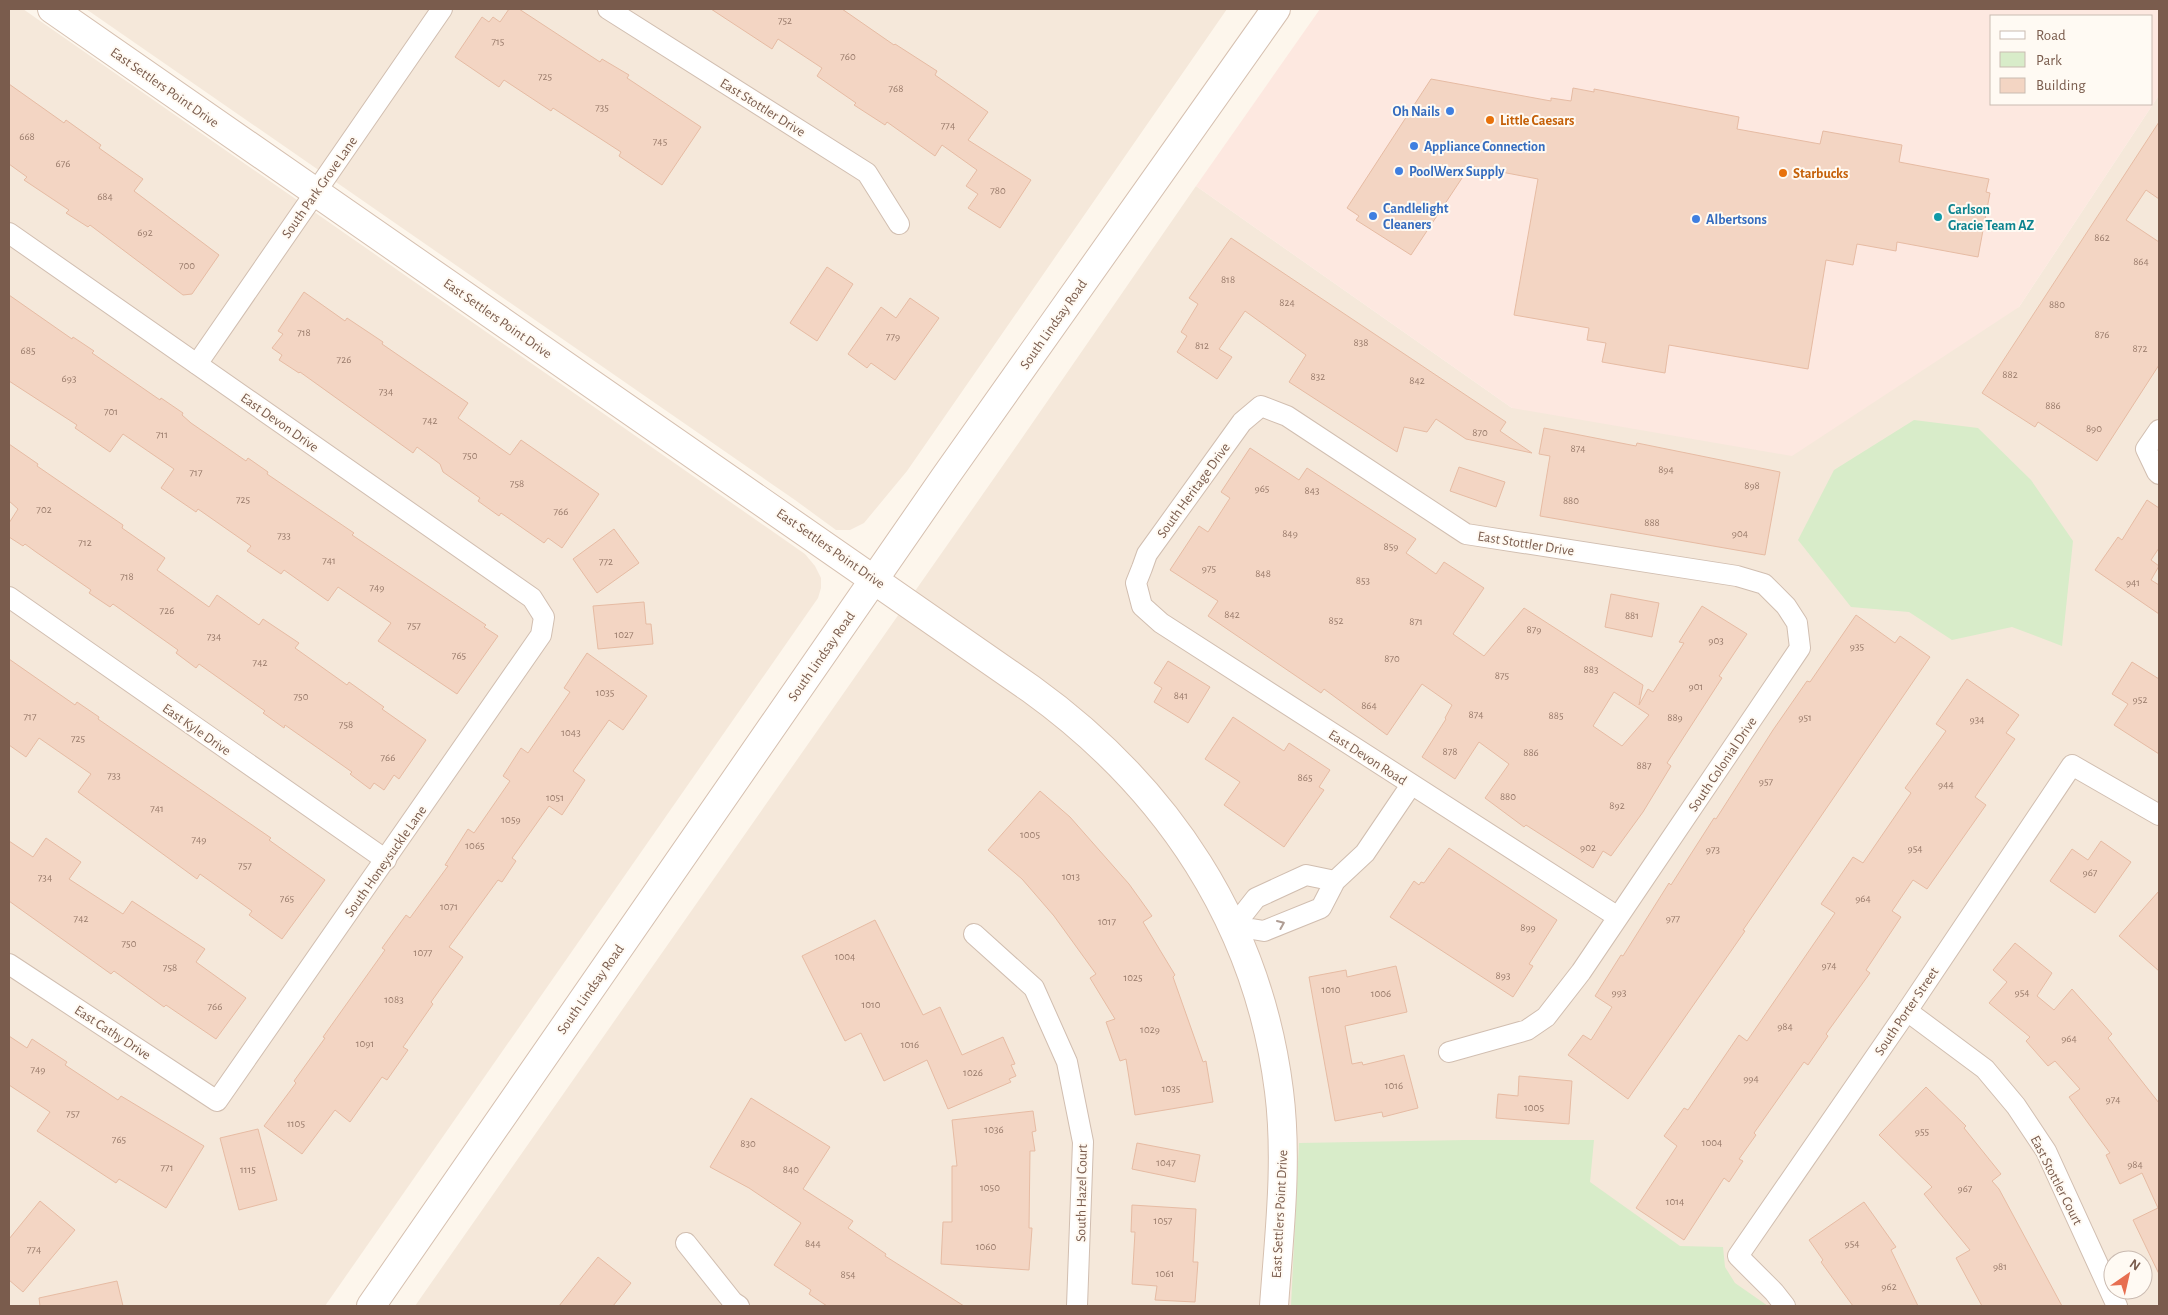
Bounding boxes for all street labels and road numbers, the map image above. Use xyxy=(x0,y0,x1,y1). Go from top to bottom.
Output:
street label: East Settlers Point Drive xyxy=(108,45,221,130)
street label: East Stottler Drive xyxy=(717,76,808,140)
street label: South Park Grove Lane xyxy=(280,134,360,241)
street label: East Settlers Point Drive xyxy=(441,276,554,361)
street label: South Lindsay Road xyxy=(1018,277,1090,372)
street label: East Devon Drive xyxy=(238,391,321,455)
street label: South Heritage Drive xyxy=(1155,440,1233,541)
street label: East Settlers Point Drive xyxy=(774,506,887,591)
street label: East Stottler Drive xyxy=(1477,529,1575,559)
street label: South Lindsay Road xyxy=(786,609,858,704)
street label: East Kyle Drive xyxy=(160,701,233,758)
street label: South Colonial Drive xyxy=(1686,715,1760,814)
street label: East Devon Road xyxy=(1326,727,1409,788)
street label: South Honeysuckle Lane xyxy=(342,803,429,920)
street label: South Lindsay Road xyxy=(555,942,627,1037)
street label: South Porter Street xyxy=(1872,965,1942,1058)
street label: East Cathy Drive xyxy=(72,1003,153,1063)
street label: East Stottler Court xyxy=(2028,1134,2085,1228)
street label: South Hazel Court xyxy=(1074,1143,1090,1242)
street label: East Settlers Point Drive xyxy=(1270,1149,1290,1279)

